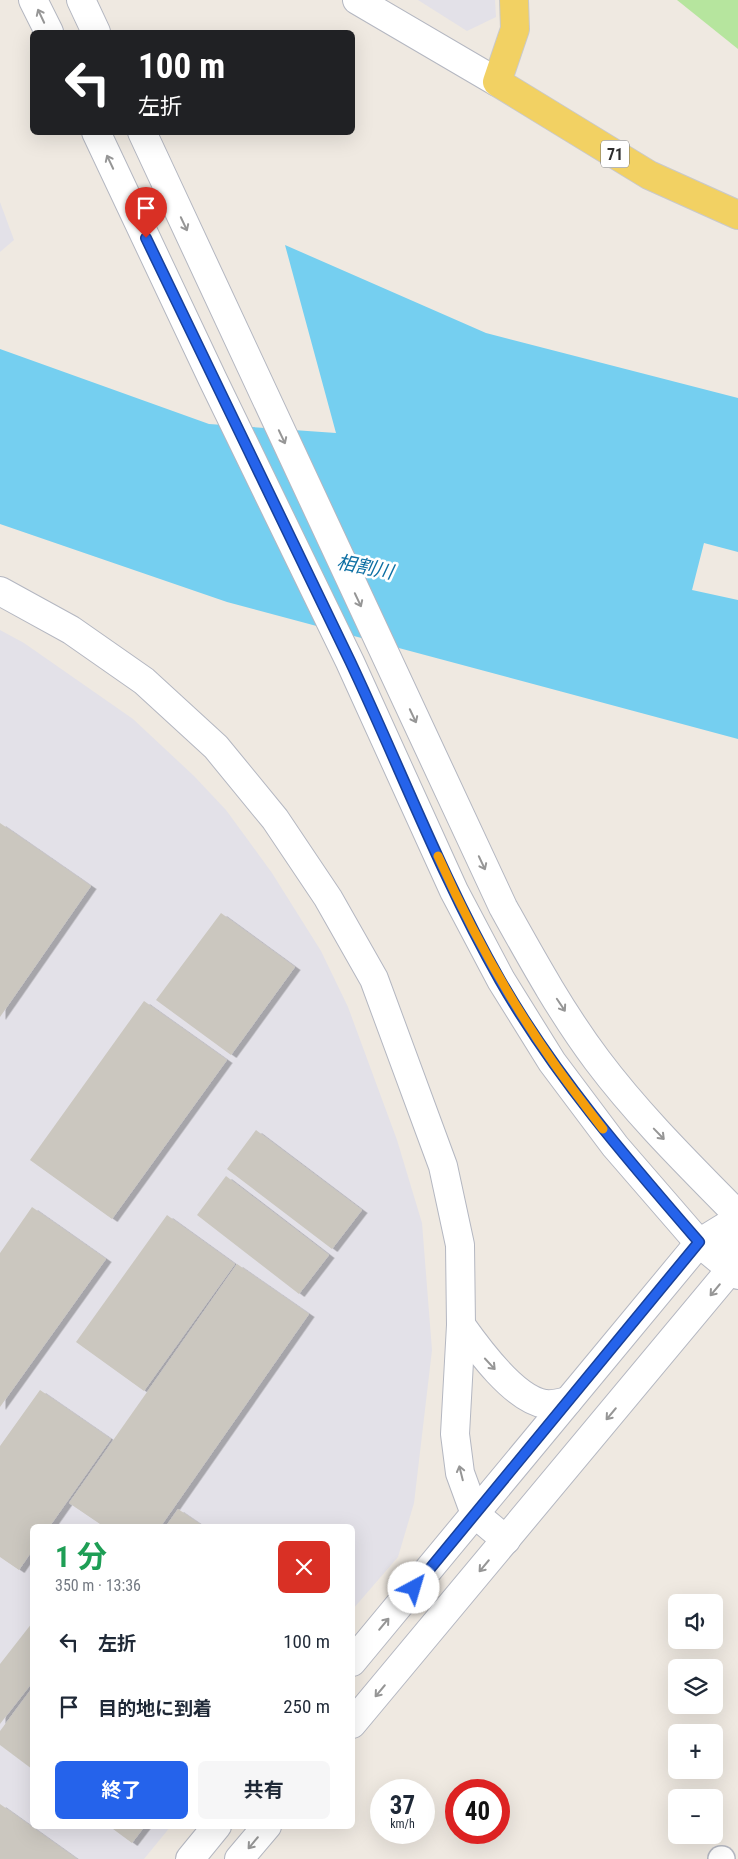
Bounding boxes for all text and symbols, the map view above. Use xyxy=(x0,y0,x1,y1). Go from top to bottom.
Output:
one-way arrow xyxy=(36,9,45,24)
text: 100 m xyxy=(138,46,225,87)
icon: left xyxy=(55,50,120,115)
text: 左折 xyxy=(138,94,182,119)
road number: 71 xyxy=(601,140,629,168)
one-way arrow xyxy=(105,155,114,170)
pin xyxy=(125,187,167,238)
icon: arrive xyxy=(132,194,160,222)
one-way arrow xyxy=(179,217,189,232)
one-way arrow xyxy=(278,429,287,444)
water label: 相割川 xyxy=(335,550,397,584)
one-way arrow xyxy=(354,592,363,607)
one-way arrow xyxy=(408,708,418,723)
one-way arrow xyxy=(478,855,487,870)
one-way arrow xyxy=(556,998,566,1012)
one-way arrow xyxy=(653,1128,665,1140)
one-way arrow xyxy=(709,1283,720,1296)
one-way arrow xyxy=(484,1358,496,1370)
one-way arrow xyxy=(605,1408,616,1421)
one-way arrow xyxy=(456,1466,465,1482)
text: 1 分 xyxy=(55,1539,107,1574)
button: close xyxy=(278,1541,330,1593)
one-way arrow xyxy=(479,1559,490,1572)
position arrow xyxy=(387,1561,439,1613)
text: 350 m · 13:36 xyxy=(55,1576,141,1595)
map controls xyxy=(668,1594,723,1844)
button: sound xyxy=(668,1594,723,1649)
one-way arrow xyxy=(378,1618,389,1631)
icon: left xyxy=(55,1628,83,1656)
text: 100 m xyxy=(283,1630,330,1653)
text: 左折 xyxy=(98,1632,136,1655)
button: layers xyxy=(668,1659,723,1714)
one-way arrow xyxy=(374,1684,385,1697)
icon: arrive xyxy=(55,1693,83,1721)
text: 250 m xyxy=(283,1695,330,1718)
text: 目的地に到着 xyxy=(98,1697,212,1720)
button: + xyxy=(668,1724,723,1779)
button: 終了 xyxy=(55,1761,188,1819)
button: 共有 xyxy=(198,1761,330,1819)
speed limit sign: 40 xyxy=(445,1779,510,1844)
button: − xyxy=(668,1789,723,1844)
text: 37 xyxy=(390,1791,415,1820)
text: km/h xyxy=(390,1817,415,1831)
one-way arrow xyxy=(247,1836,259,1849)

